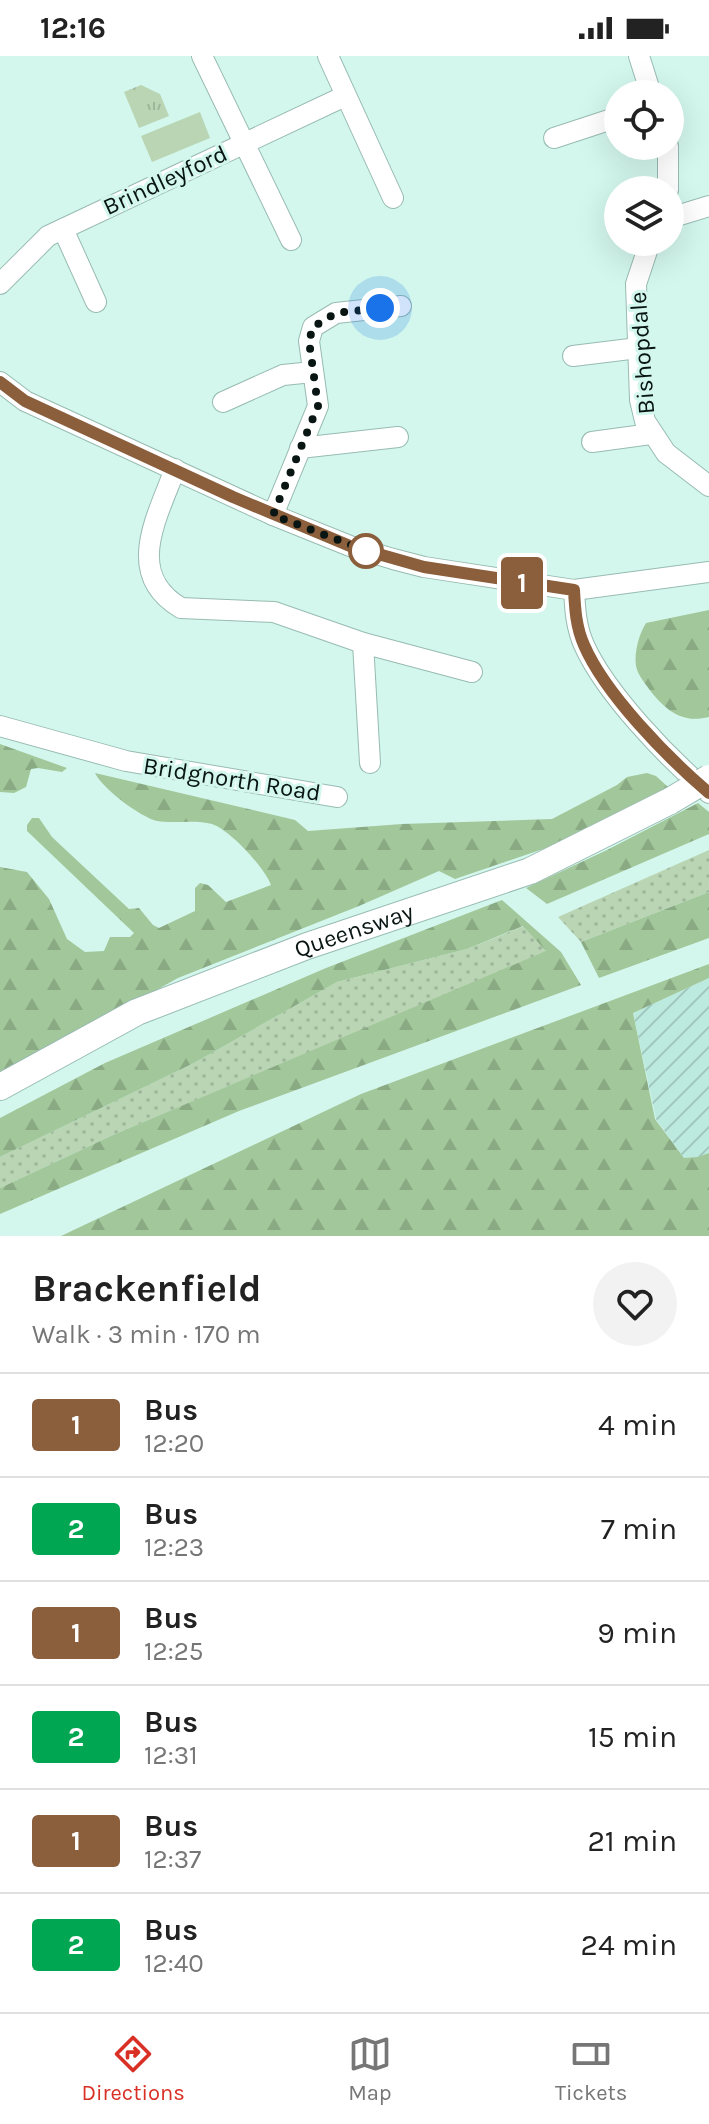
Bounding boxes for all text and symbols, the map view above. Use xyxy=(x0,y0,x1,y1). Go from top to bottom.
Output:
text: 12:16 xyxy=(40,10,106,46)
map controls xyxy=(604,80,684,256)
button: locate xyxy=(604,80,684,160)
street label: Brindleyford xyxy=(98,139,232,221)
button: layers xyxy=(604,176,684,256)
your location xyxy=(360,288,400,328)
street label: Bishopdale xyxy=(624,291,660,415)
unlabelled marker xyxy=(349,534,383,568)
line badge: 1 xyxy=(496,557,548,609)
text: 1 xyxy=(517,566,527,599)
street label: Bridgnorth Road xyxy=(141,751,323,807)
street label: Queensway xyxy=(290,897,417,964)
button: heart xyxy=(593,1262,677,1346)
text: Brackenfield xyxy=(32,1266,262,1311)
text: Walk · 3 min · 170 m xyxy=(32,1319,261,1350)
text: Bus xyxy=(144,1392,198,1428)
text: 4 min xyxy=(598,1407,677,1443)
text: 1 xyxy=(71,1408,81,1441)
text: 12:20 xyxy=(144,1428,204,1459)
text: Bus xyxy=(144,1496,198,1532)
text: 7 min xyxy=(601,1511,677,1547)
text: 2 xyxy=(68,1512,84,1545)
text: 12:23 xyxy=(144,1532,204,1563)
text: Bus xyxy=(144,1600,198,1636)
text: 9 min xyxy=(597,1615,677,1651)
text: 1 xyxy=(71,1616,81,1649)
text: 12:25 xyxy=(144,1636,203,1667)
text: Bus xyxy=(144,1704,198,1740)
text: 15 min xyxy=(588,1719,677,1755)
text: 2 xyxy=(68,1720,84,1753)
text: 12:31 xyxy=(144,1740,198,1771)
text: Bus xyxy=(144,1808,198,1844)
text: 21 min xyxy=(587,1823,677,1859)
text: 1 xyxy=(71,1824,81,1857)
text: 12:37 xyxy=(144,1844,201,1875)
text: Bus xyxy=(144,1912,198,1948)
text: 24 min xyxy=(581,1927,677,1963)
text: 2 xyxy=(68,1928,84,1961)
text: 12:40 xyxy=(144,1948,204,1979)
tab: Directions xyxy=(82,2032,185,2106)
tab: Map xyxy=(348,2032,392,2106)
tab: Tickets xyxy=(555,2032,627,2106)

